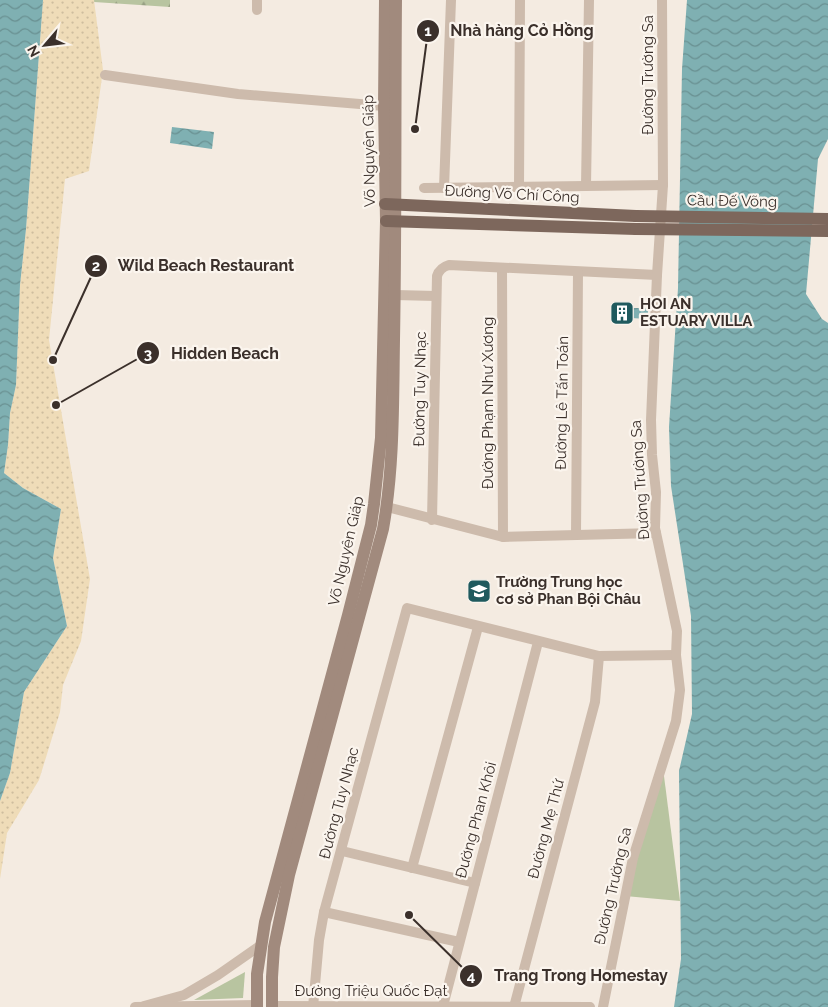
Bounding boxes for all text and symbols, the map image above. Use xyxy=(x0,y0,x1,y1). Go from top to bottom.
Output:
callout: Nhà hàng Cỏ Hồng xyxy=(415,15,604,46)
street label: Đường Trường Sa xyxy=(639,15,657,135)
north arrow xyxy=(20,20,70,70)
text: Nhà hàng Cỏ Hồng xyxy=(450,21,594,40)
text: 1 xyxy=(424,22,432,40)
text: N xyxy=(24,43,43,60)
street label: Võ Nguyên Giáp xyxy=(359,95,379,207)
street label: Đường Võ Chí Công xyxy=(444,181,580,207)
street label: Cầu Đế Võng xyxy=(687,191,777,211)
callout: Wild Beach Restaurant xyxy=(83,250,304,281)
text: Wild Beach Restaurant xyxy=(118,256,294,275)
text: 2 xyxy=(92,257,100,275)
place label: HOI AN ESTUARY VILLA xyxy=(640,295,753,330)
building icon: HOI AN ESTUARY VILLA xyxy=(609,300,635,326)
street label: Đường Phạm Như Xương xyxy=(479,317,497,489)
street label: Đường Tuy Nhạc xyxy=(410,331,430,447)
street label: Đường Lê Tấn Toán xyxy=(552,336,572,470)
callout: Hidden Beach xyxy=(136,338,289,369)
text: Hidden Beach xyxy=(171,344,279,363)
text: 3 xyxy=(144,345,152,363)
street label: Đường Trường Sa xyxy=(627,419,653,541)
street label: Võ Nguyên Giáp xyxy=(325,494,367,608)
place label: Trường Trung học cơ sở Phan Bội Châu xyxy=(496,573,641,608)
school or university icon: Trường Trung học cơ sở Phan Bội Châu xyxy=(466,578,492,604)
street label: Đường Tuy Nhạc xyxy=(315,745,363,861)
street label: Đường Phan Khôi xyxy=(452,760,500,880)
street label: Đường Mẹ Thứ xyxy=(524,776,568,881)
street label: Đường Trường Sa xyxy=(591,825,635,947)
callout: Trang Trong Homestay xyxy=(459,960,678,991)
text: Trang Trong Homestay xyxy=(494,966,668,985)
text: 4 xyxy=(467,967,476,985)
street label: Đường Triệu Quốc Đạt xyxy=(294,982,448,1000)

